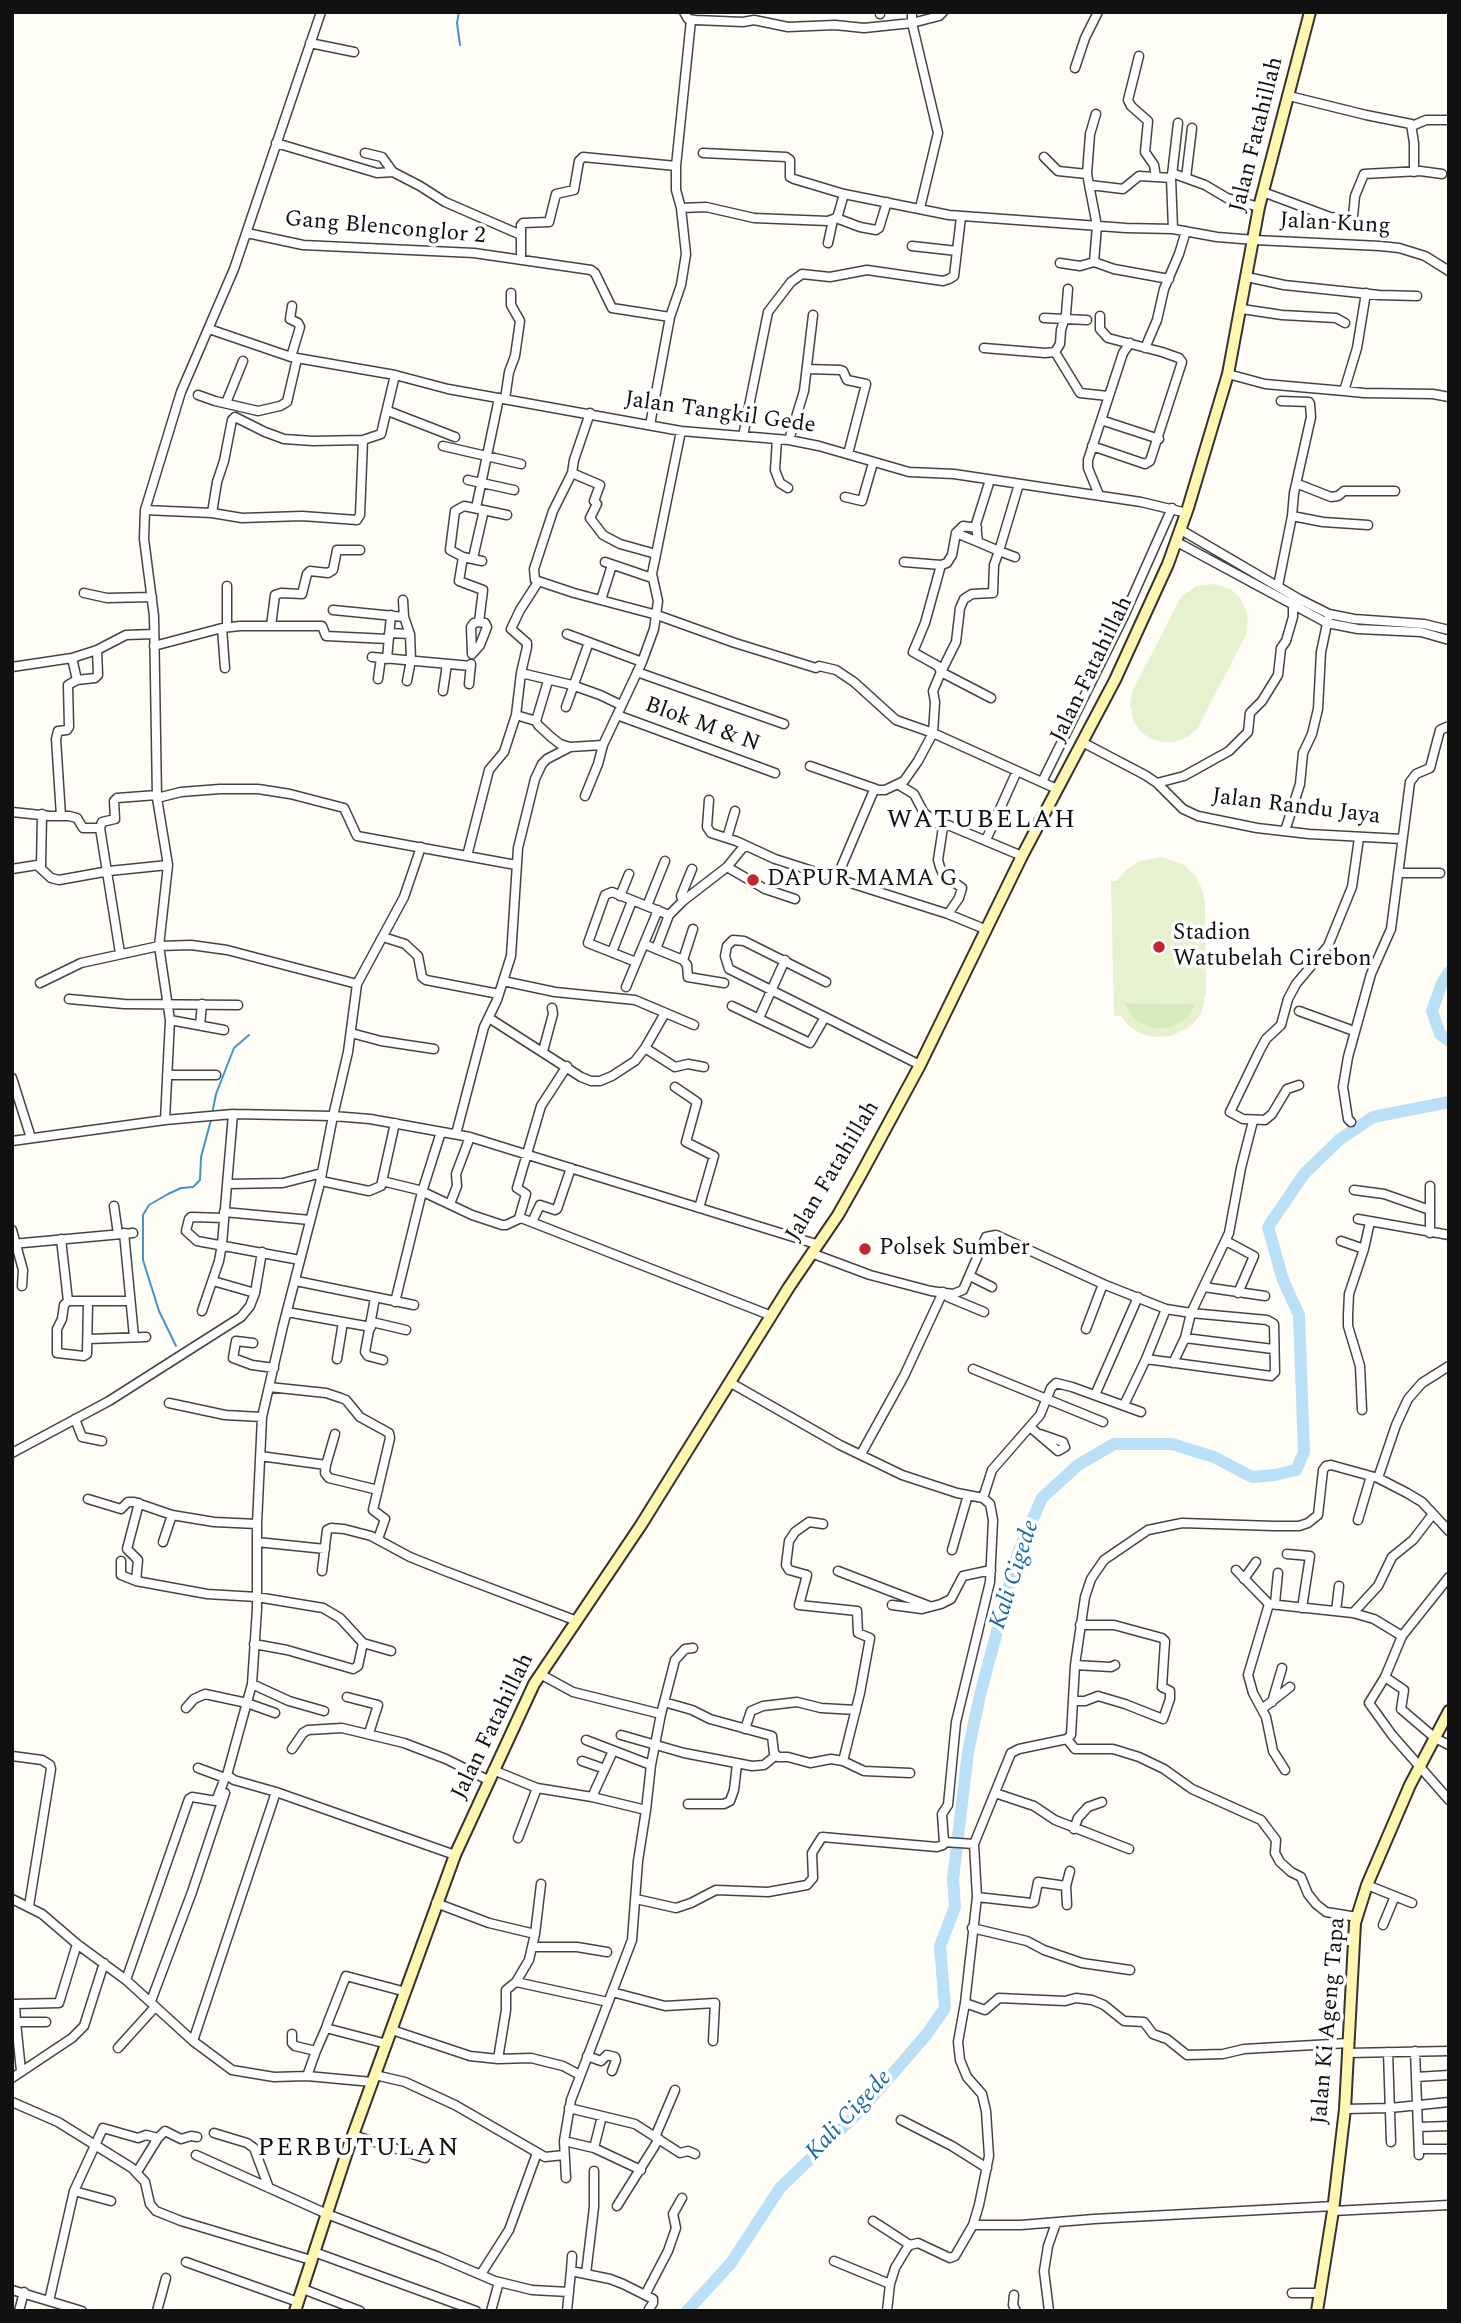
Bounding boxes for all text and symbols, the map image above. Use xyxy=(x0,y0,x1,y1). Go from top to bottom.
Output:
street label: Jalan Fatahillah xyxy=(1225,54,1291,216)
street label: Gang Blenconglor 2 xyxy=(284,206,486,252)
street label: Jalan Kung xyxy=(1279,208,1391,242)
street label: Jalan Tangkil Gede xyxy=(623,387,817,441)
street label: Jalan Fatahillah xyxy=(1046,592,1140,748)
street label: Blok M & N xyxy=(641,692,763,760)
street label: Jalan Randu Jaya xyxy=(1210,784,1382,832)
district label: WATUBELAH xyxy=(888,806,1076,838)
place label: DAPUR MAMA G xyxy=(767,866,957,894)
marker: DAPUR MAMA G xyxy=(745,872,761,888)
place label: Stadion Watubelah Cirebon xyxy=(1173,920,1372,974)
marker: Stadion Watubelah Cirebon xyxy=(1151,939,1167,955)
street label: Jalan Fatahillah xyxy=(781,1097,887,1247)
place label: Polsek Sumber xyxy=(879,1235,1030,1263)
marker: Polsek Sumber xyxy=(857,1241,873,1257)
water label: Kali Cigede xyxy=(985,1517,1047,1633)
street label: Jalan Fatahillah xyxy=(447,1649,541,1805)
street label: Jalan Ki Ageng Tapa xyxy=(1307,1916,1353,2126)
water label: Kali Cigede xyxy=(801,2065,899,2167)
district label: PERBUTULAN xyxy=(259,2134,459,2166)

